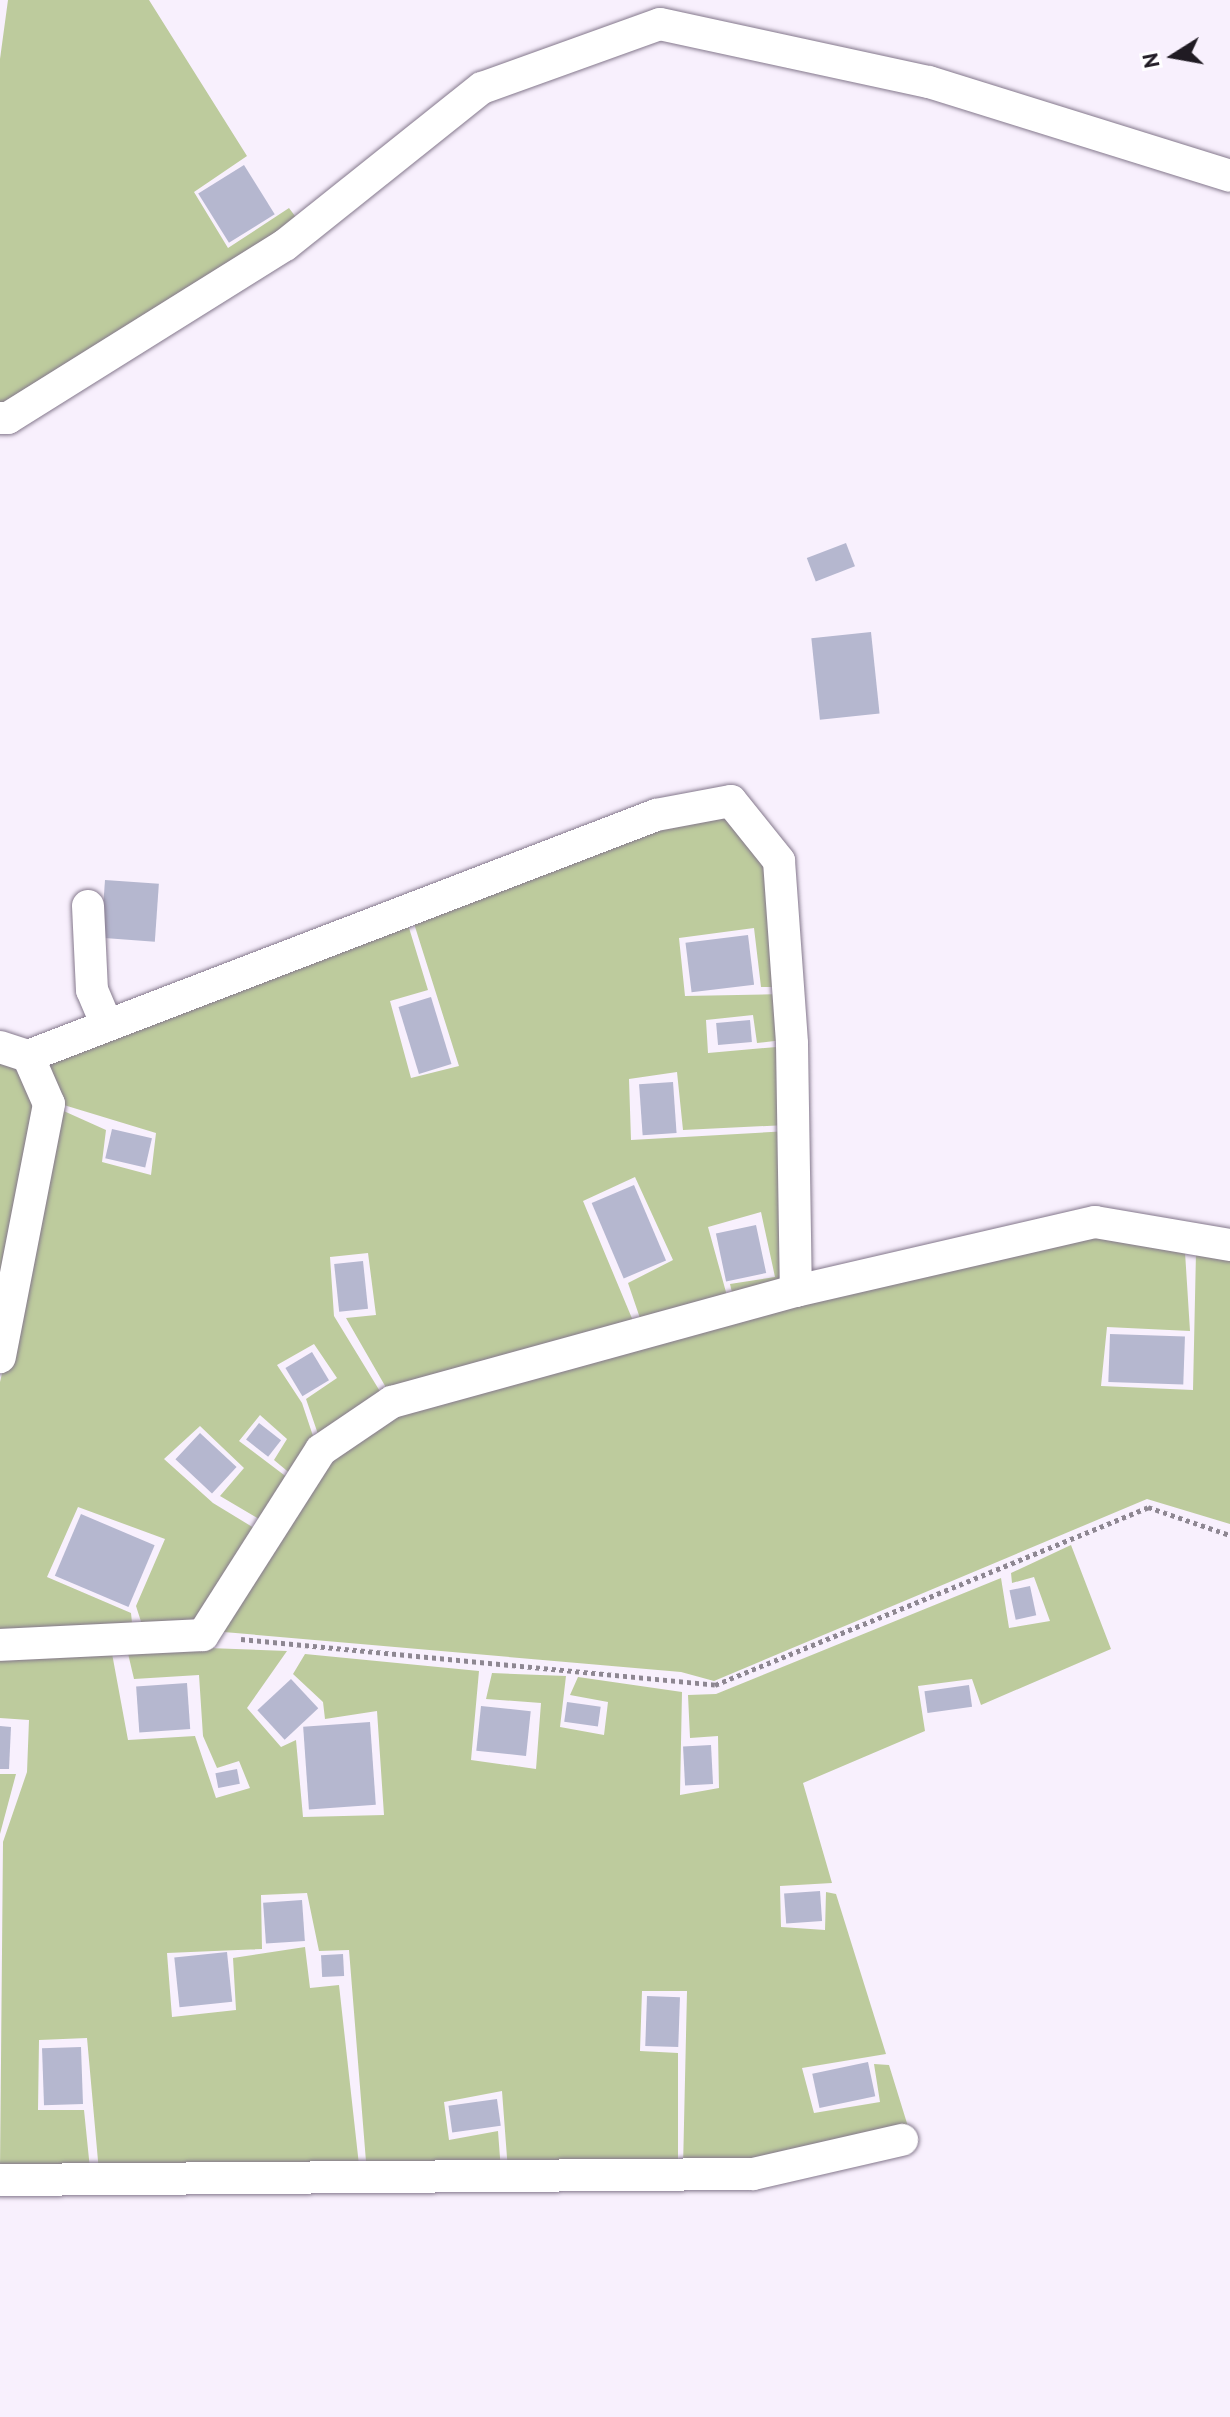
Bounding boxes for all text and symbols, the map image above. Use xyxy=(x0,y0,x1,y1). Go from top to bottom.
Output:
north arrow xyxy=(1134,16,1214,96)
text: N xyxy=(1135,51,1166,70)

